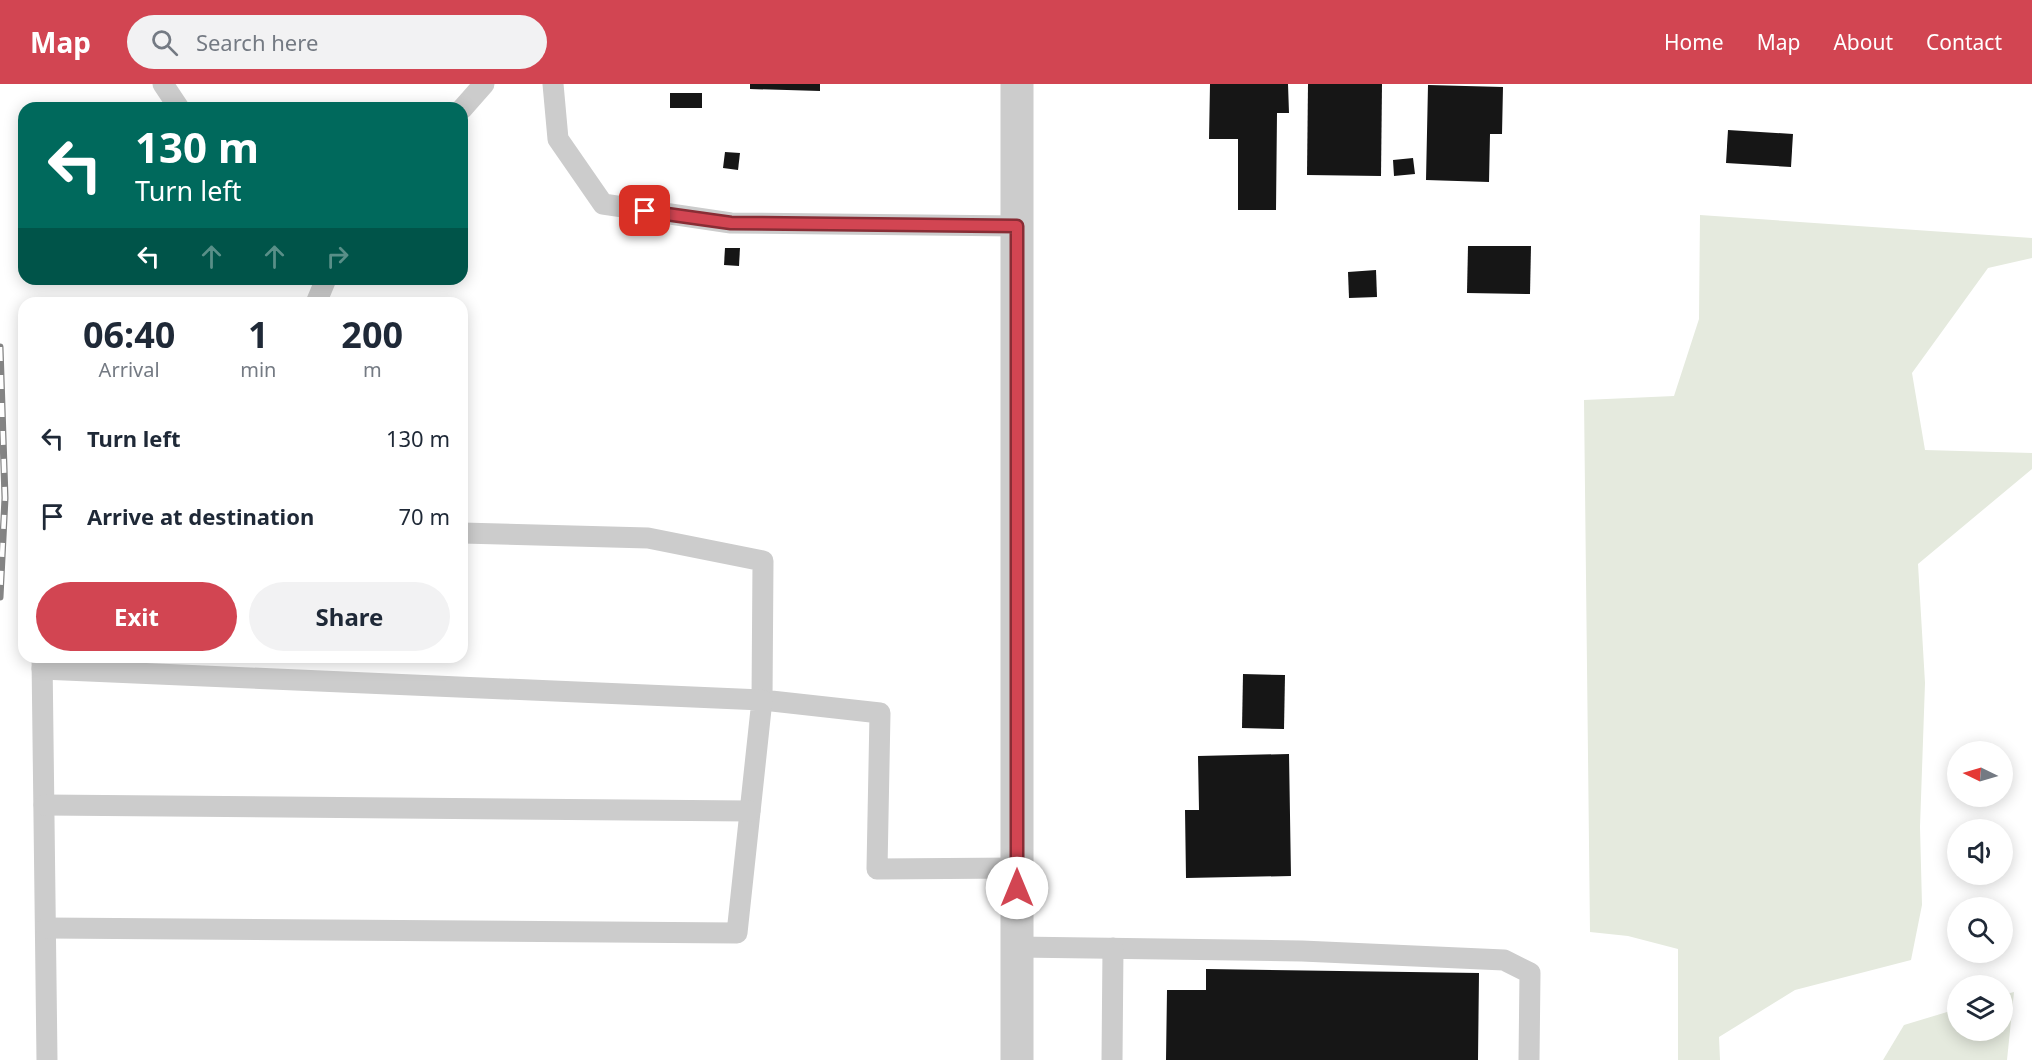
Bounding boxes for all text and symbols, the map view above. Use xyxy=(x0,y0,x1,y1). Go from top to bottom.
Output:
search box xyxy=(127,15,547,69)
text: Map xyxy=(30,23,91,61)
icon: search xyxy=(148,26,181,59)
text: Search here xyxy=(196,27,318,57)
text: Home xyxy=(1664,28,1724,56)
text: Map xyxy=(1757,28,1800,56)
text: About xyxy=(1833,28,1893,56)
text: Contact xyxy=(1926,28,2002,56)
text: 130 m xyxy=(135,118,259,175)
icon: left xyxy=(36,126,114,204)
text: Turn left xyxy=(135,172,241,209)
pin xyxy=(619,185,670,236)
icon: arrive xyxy=(628,194,661,227)
icon: left xyxy=(132,240,165,273)
icon: ahead xyxy=(195,240,228,273)
icon: ahead xyxy=(258,240,291,273)
icon: right xyxy=(321,240,354,273)
text: 06:40 xyxy=(83,310,175,359)
text: 1 xyxy=(248,310,269,359)
text: 200 xyxy=(341,310,403,359)
text: Arrival xyxy=(99,356,160,383)
text: min xyxy=(240,356,276,383)
text: m xyxy=(363,356,382,383)
icon: left xyxy=(36,422,69,455)
text: Turn left xyxy=(87,423,181,453)
text: 130 m xyxy=(386,423,450,453)
icon: arrive xyxy=(36,500,69,533)
text: Arrive at destination xyxy=(87,501,314,531)
text: 70 m xyxy=(399,501,450,531)
button: Exit xyxy=(36,582,237,651)
button: Share xyxy=(249,582,450,651)
north arrow xyxy=(1947,741,2013,807)
map controls xyxy=(1947,741,2013,1041)
button: sound xyxy=(1947,819,2013,885)
position arrow xyxy=(985,856,1049,920)
button: search xyxy=(1947,897,2013,963)
button: layers xyxy=(1947,975,2013,1041)

